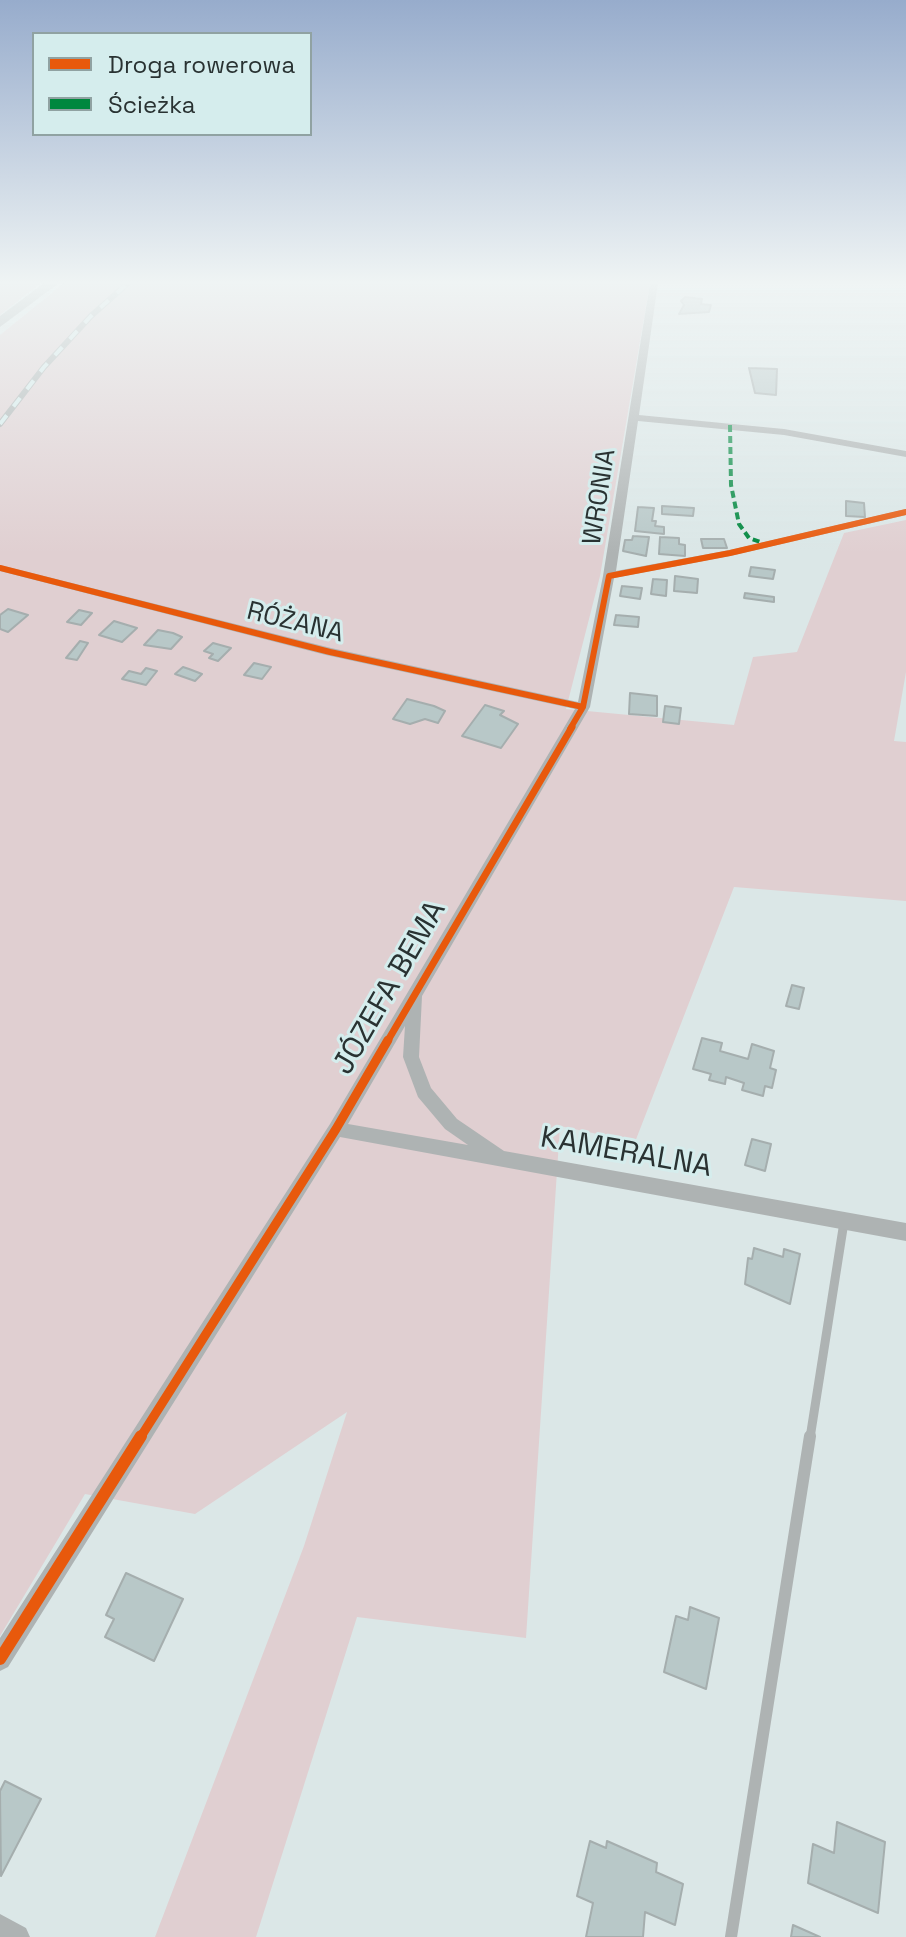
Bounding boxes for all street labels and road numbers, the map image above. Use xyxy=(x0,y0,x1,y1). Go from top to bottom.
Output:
street label: WRONIA xyxy=(577,447,623,547)
street label: RÓŻANA xyxy=(243,596,347,650)
street label: JÓZEFA BEMA xyxy=(326,895,454,1081)
street label: KAMERALNA xyxy=(538,1120,714,1186)

